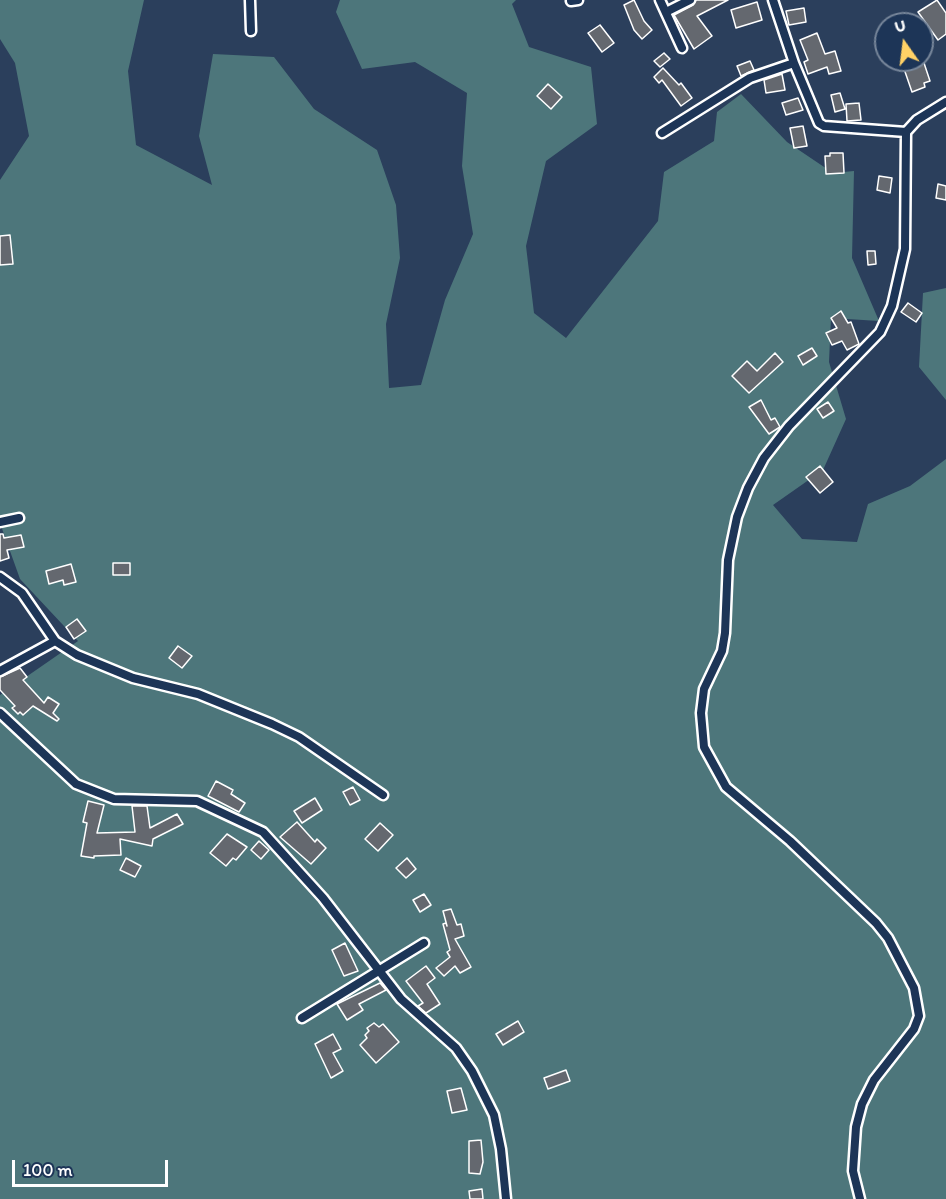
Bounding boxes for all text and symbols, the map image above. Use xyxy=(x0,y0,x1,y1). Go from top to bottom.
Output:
north arrow xyxy=(874,12,934,72)
text: U xyxy=(893,15,907,36)
scale bar xyxy=(15,1148,171,1186)
text: 100 m xyxy=(23,1159,73,1181)

